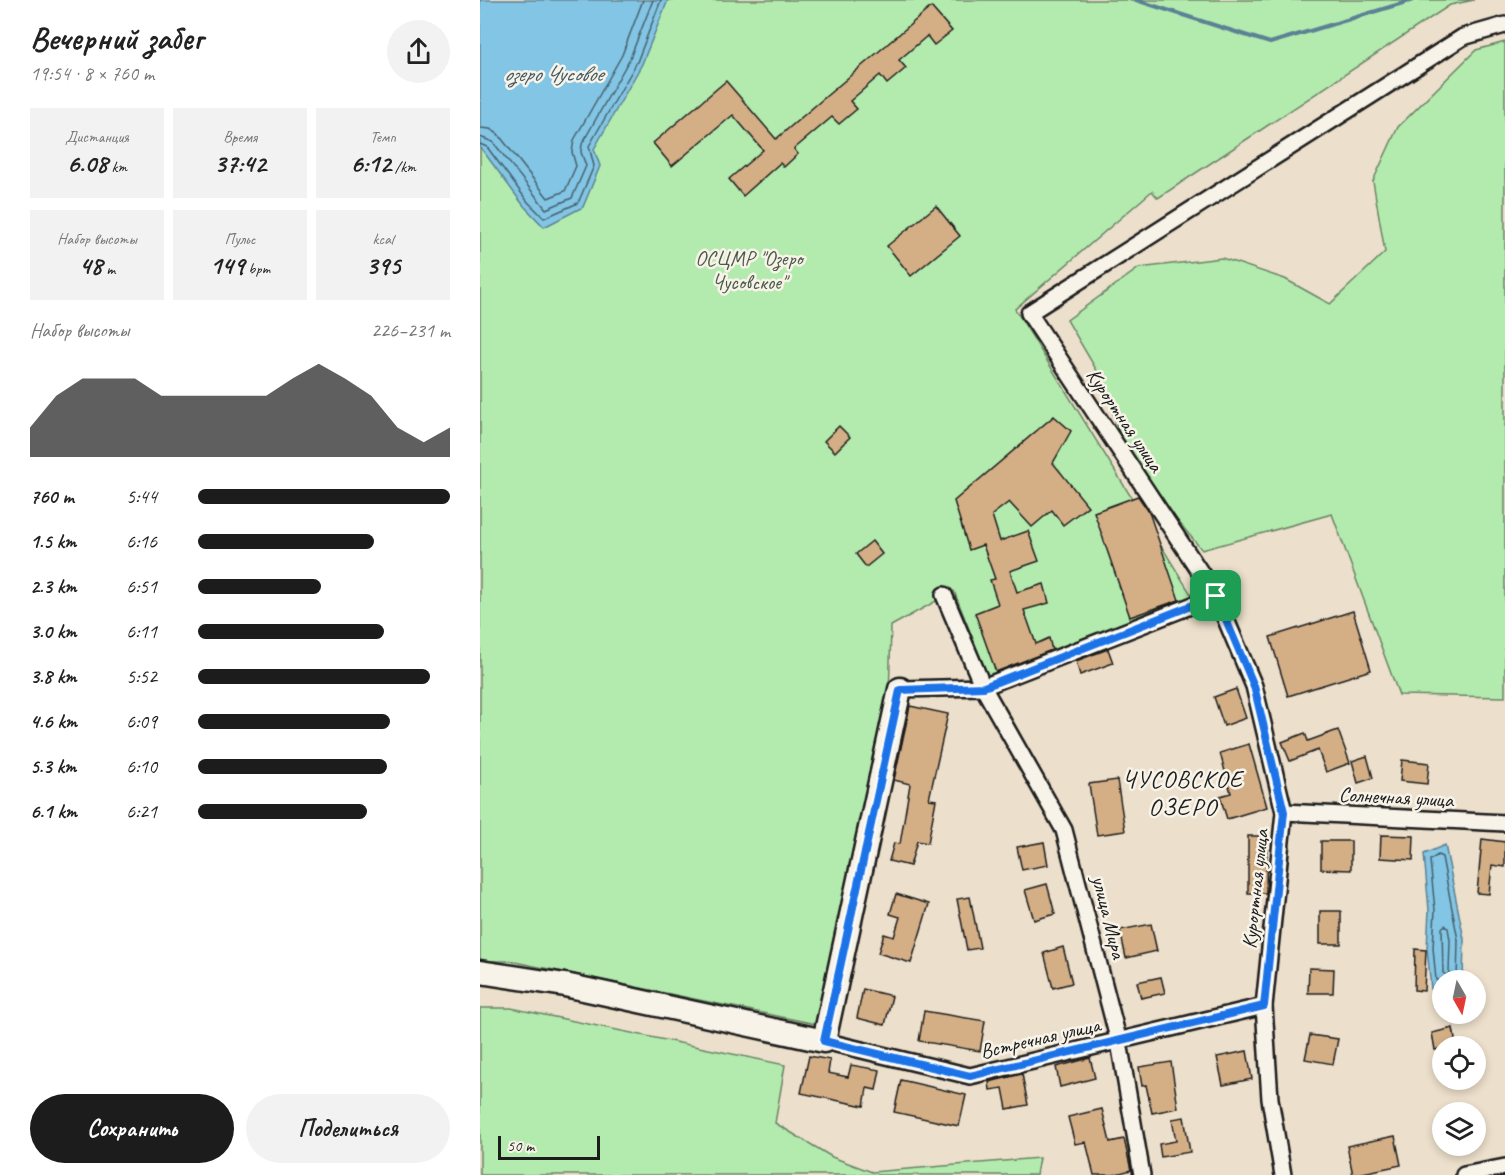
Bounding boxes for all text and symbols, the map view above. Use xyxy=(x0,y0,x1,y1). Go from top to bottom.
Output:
text: Вечерний забег xyxy=(30,17,203,59)
button: share xyxy=(387,20,450,83)
water label: озеро Чусовое xyxy=(504,60,606,88)
text: 19:54 · 8 × 760 m xyxy=(30,61,154,86)
text: Дистанция xyxy=(65,127,129,147)
text: Время xyxy=(223,127,257,147)
text: Темп xyxy=(370,127,396,147)
text: 6.08 xyxy=(67,147,108,180)
text: 37:42 xyxy=(214,147,266,180)
text: 6:12 xyxy=(350,147,391,180)
text: km xyxy=(108,157,127,177)
text: /km xyxy=(391,157,416,177)
text: Набор высоты xyxy=(57,229,137,249)
text: Пульс xyxy=(225,229,255,249)
text: kcal xyxy=(372,229,394,249)
park label: ОСЦМР "Озеро Чусовское" xyxy=(695,245,805,295)
text: 48 xyxy=(79,249,102,282)
text: 149 xyxy=(210,249,244,282)
text: 395 xyxy=(366,249,400,282)
text: m xyxy=(102,259,115,279)
text: bpm xyxy=(244,259,270,279)
text: Набор высоты xyxy=(30,318,129,343)
text: 226–231 m xyxy=(371,318,450,343)
street label: Курортная улица xyxy=(1081,363,1170,478)
text: 760 m xyxy=(30,484,74,509)
text: 5:44 xyxy=(126,484,157,509)
text: 1.5 km xyxy=(30,529,76,554)
text: 6:16 xyxy=(126,529,157,554)
pin xyxy=(1190,570,1241,621)
text: 2.3 km xyxy=(30,574,77,599)
text: 6:51 xyxy=(126,574,157,599)
icon: arrive xyxy=(1199,579,1232,612)
text: 3.0 km xyxy=(30,619,77,644)
text: 6:11 xyxy=(126,619,157,644)
text: 3.8 km xyxy=(30,664,77,689)
text: 5:52 xyxy=(126,664,157,689)
text: 4.6 km xyxy=(30,709,77,734)
text: 6:09 xyxy=(126,709,157,734)
text: 5.3 km xyxy=(30,754,76,779)
text: 6:10 xyxy=(126,754,157,779)
district label: ЧУСОВСКОЕ ОЗЕРО xyxy=(1122,764,1245,822)
street label: Солнечная улица xyxy=(1338,781,1456,813)
text: 6.1 km xyxy=(30,799,77,824)
text: 6:21 xyxy=(126,799,157,824)
street label: Курортная улица xyxy=(1236,826,1274,950)
street label: улица Мира xyxy=(1086,871,1132,963)
north arrow xyxy=(1432,970,1486,1024)
map controls xyxy=(1432,970,1486,1156)
street label: Встречная улица xyxy=(978,1011,1105,1064)
button: locate xyxy=(1432,1036,1486,1090)
button: Сохранить xyxy=(30,1094,234,1163)
button: Поделиться xyxy=(246,1094,450,1163)
button: layers xyxy=(1432,1102,1486,1156)
scale bar xyxy=(498,1133,600,1160)
text: 50 m xyxy=(507,1136,534,1156)

